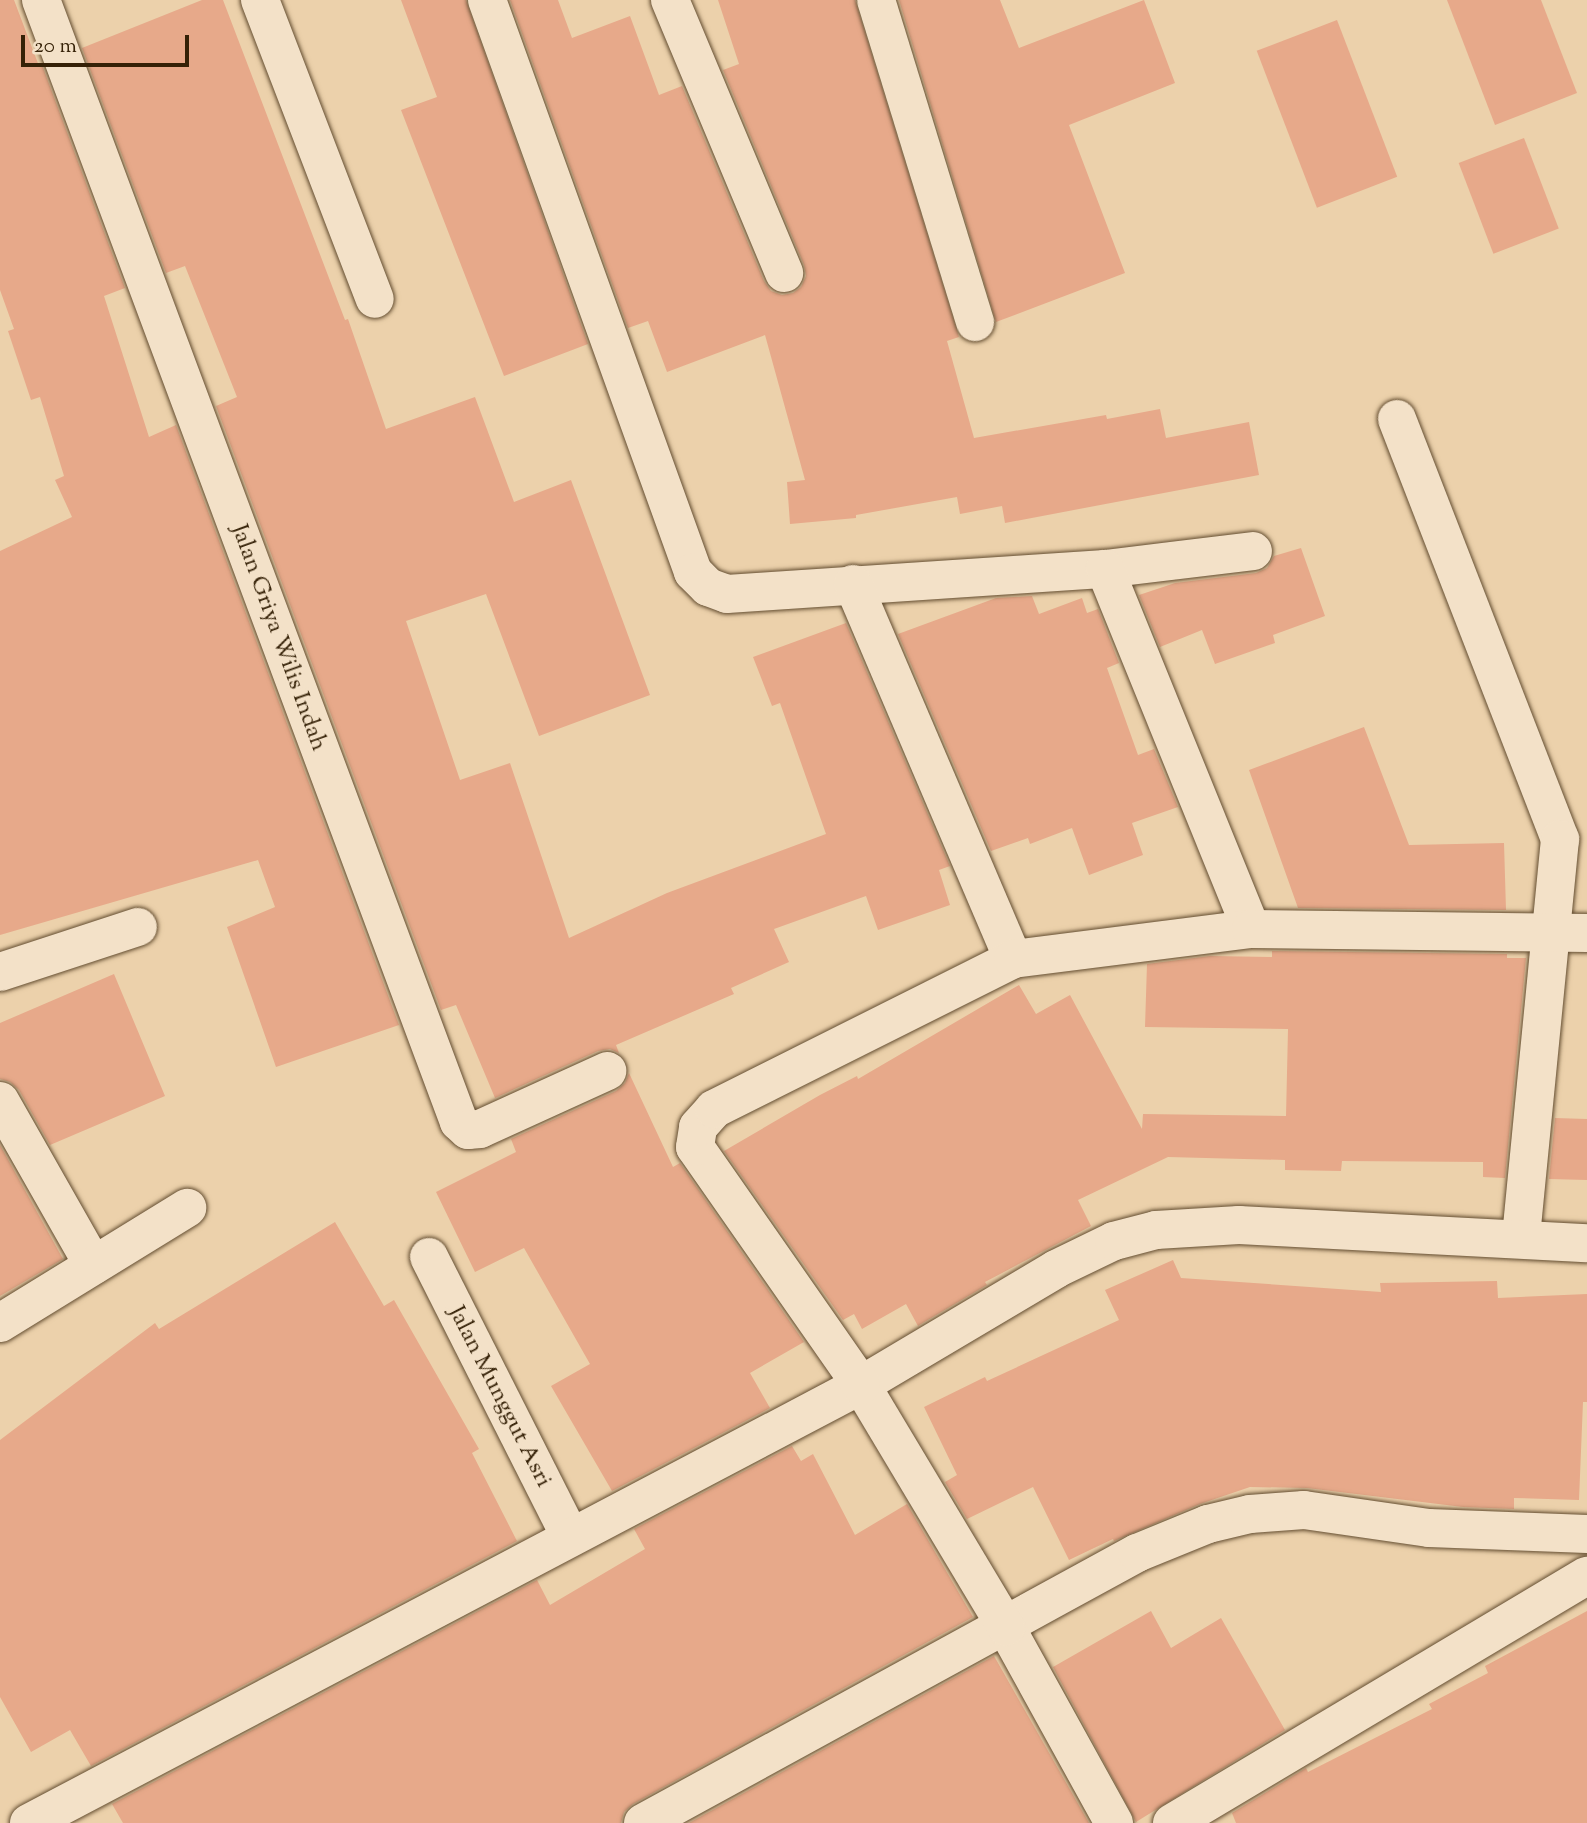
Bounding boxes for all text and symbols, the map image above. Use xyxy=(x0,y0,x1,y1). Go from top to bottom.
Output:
scale bar xyxy=(24,21,192,65)
text: 20 m xyxy=(34,32,77,62)
street label: Jalan Griya Wilis Indah xyxy=(224,521,332,755)
street label: Jalan Munggut Asri xyxy=(441,1301,557,1493)

